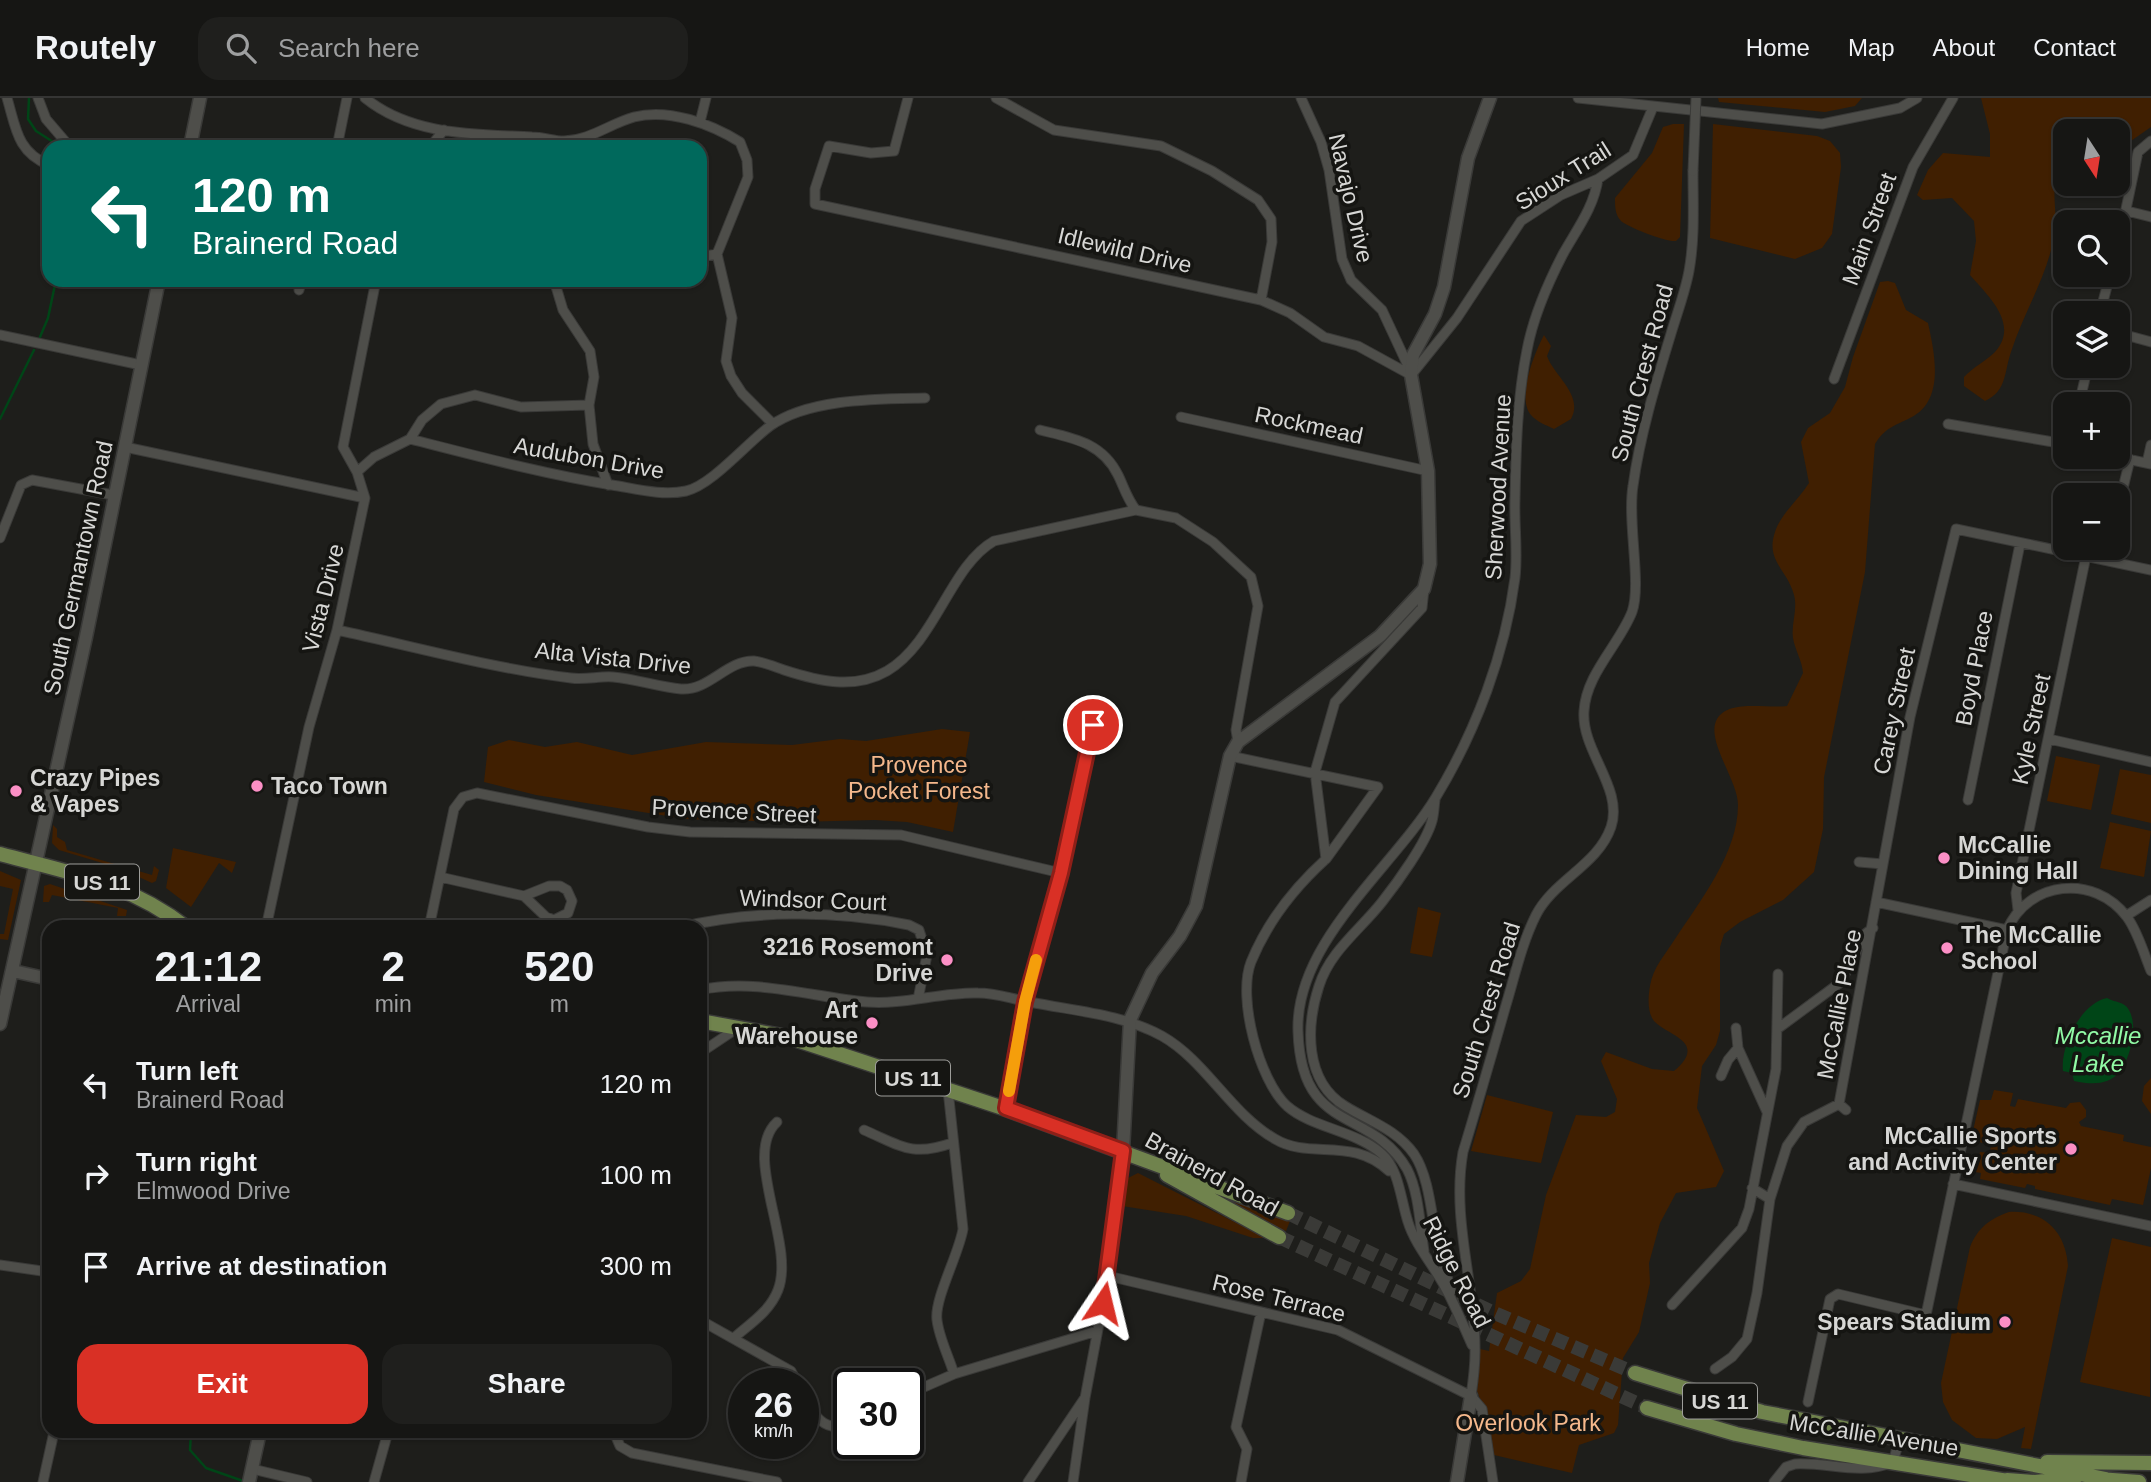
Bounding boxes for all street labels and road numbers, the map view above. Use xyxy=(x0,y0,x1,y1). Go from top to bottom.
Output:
street label: Navajo Drive xyxy=(1324,131,1378,265)
street label: Sioux Trail xyxy=(1511,137,1615,215)
street label: Main Street xyxy=(1837,169,1902,289)
street label: Idlewild Drive xyxy=(1055,222,1195,278)
street label: South Crest Road xyxy=(1606,281,1678,465)
street label: Sherwood Avenue xyxy=(1480,393,1516,581)
street label: Rockmead xyxy=(1253,401,1365,449)
street label: Audubon Drive xyxy=(512,432,666,484)
street label: South Germantown Road xyxy=(38,438,118,698)
street label: Vista Drive xyxy=(297,541,349,655)
street label: Boyd Place xyxy=(1950,608,1998,728)
street label: Alta Vista Drive xyxy=(534,637,692,679)
street label: Carey Street xyxy=(1868,645,1920,777)
street label: Kyle Street xyxy=(2007,671,2056,787)
street label: Provence Street xyxy=(651,794,818,828)
road number: US 11 xyxy=(65,864,139,900)
street label: Windsor Court xyxy=(739,884,888,916)
street label: South Crest Road xyxy=(1447,919,1525,1101)
street label: McCallie Place xyxy=(1812,927,1866,1081)
road number: US 11 xyxy=(876,1060,950,1096)
street label: Brainerd Road xyxy=(1141,1127,1283,1221)
street label: Ridge Road xyxy=(1418,1212,1496,1332)
street label: Rose Terrace xyxy=(1210,1269,1348,1327)
road number: US 11 xyxy=(1683,1384,1757,1418)
street label: McCallie Avenue xyxy=(1788,1409,1960,1461)

